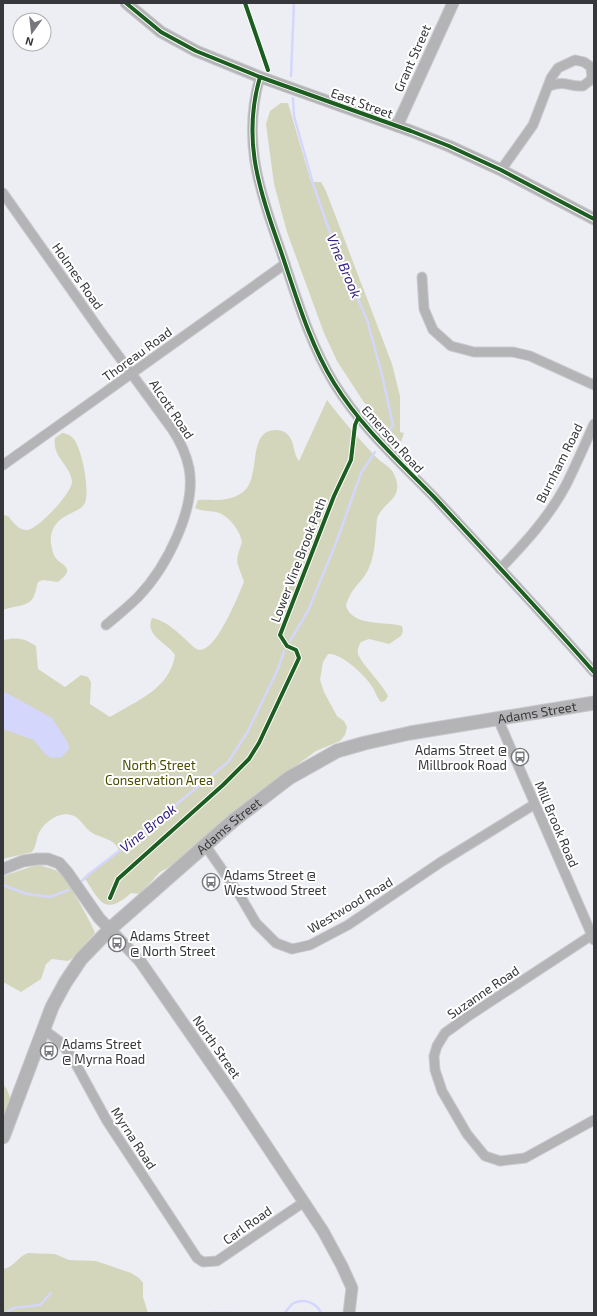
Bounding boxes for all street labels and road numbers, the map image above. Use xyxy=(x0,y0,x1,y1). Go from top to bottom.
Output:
street label: Grant Street xyxy=(390,22,434,94)
street label: East Street xyxy=(329,84,395,122)
street label: Holmes Road xyxy=(49,240,107,312)
street label: Thoreau Road xyxy=(99,323,175,385)
street label: Alcott Road xyxy=(146,376,198,442)
street label: Emerson Road xyxy=(359,402,427,476)
street label: Burnham Road xyxy=(532,421,586,505)
street label: Lower Vine Brook Path xyxy=(267,495,329,625)
street label: Adams Street xyxy=(496,698,578,727)
street label: Mill Brook Road xyxy=(532,778,582,870)
street label: Adams Street xyxy=(193,794,264,858)
street label: Westwood Road xyxy=(305,873,395,937)
street label: Suzanne Road xyxy=(444,962,522,1022)
street label: North Street xyxy=(189,1012,245,1082)
street label: Myrna Road xyxy=(108,1104,160,1172)
street label: Carl Road xyxy=(219,1202,275,1248)

